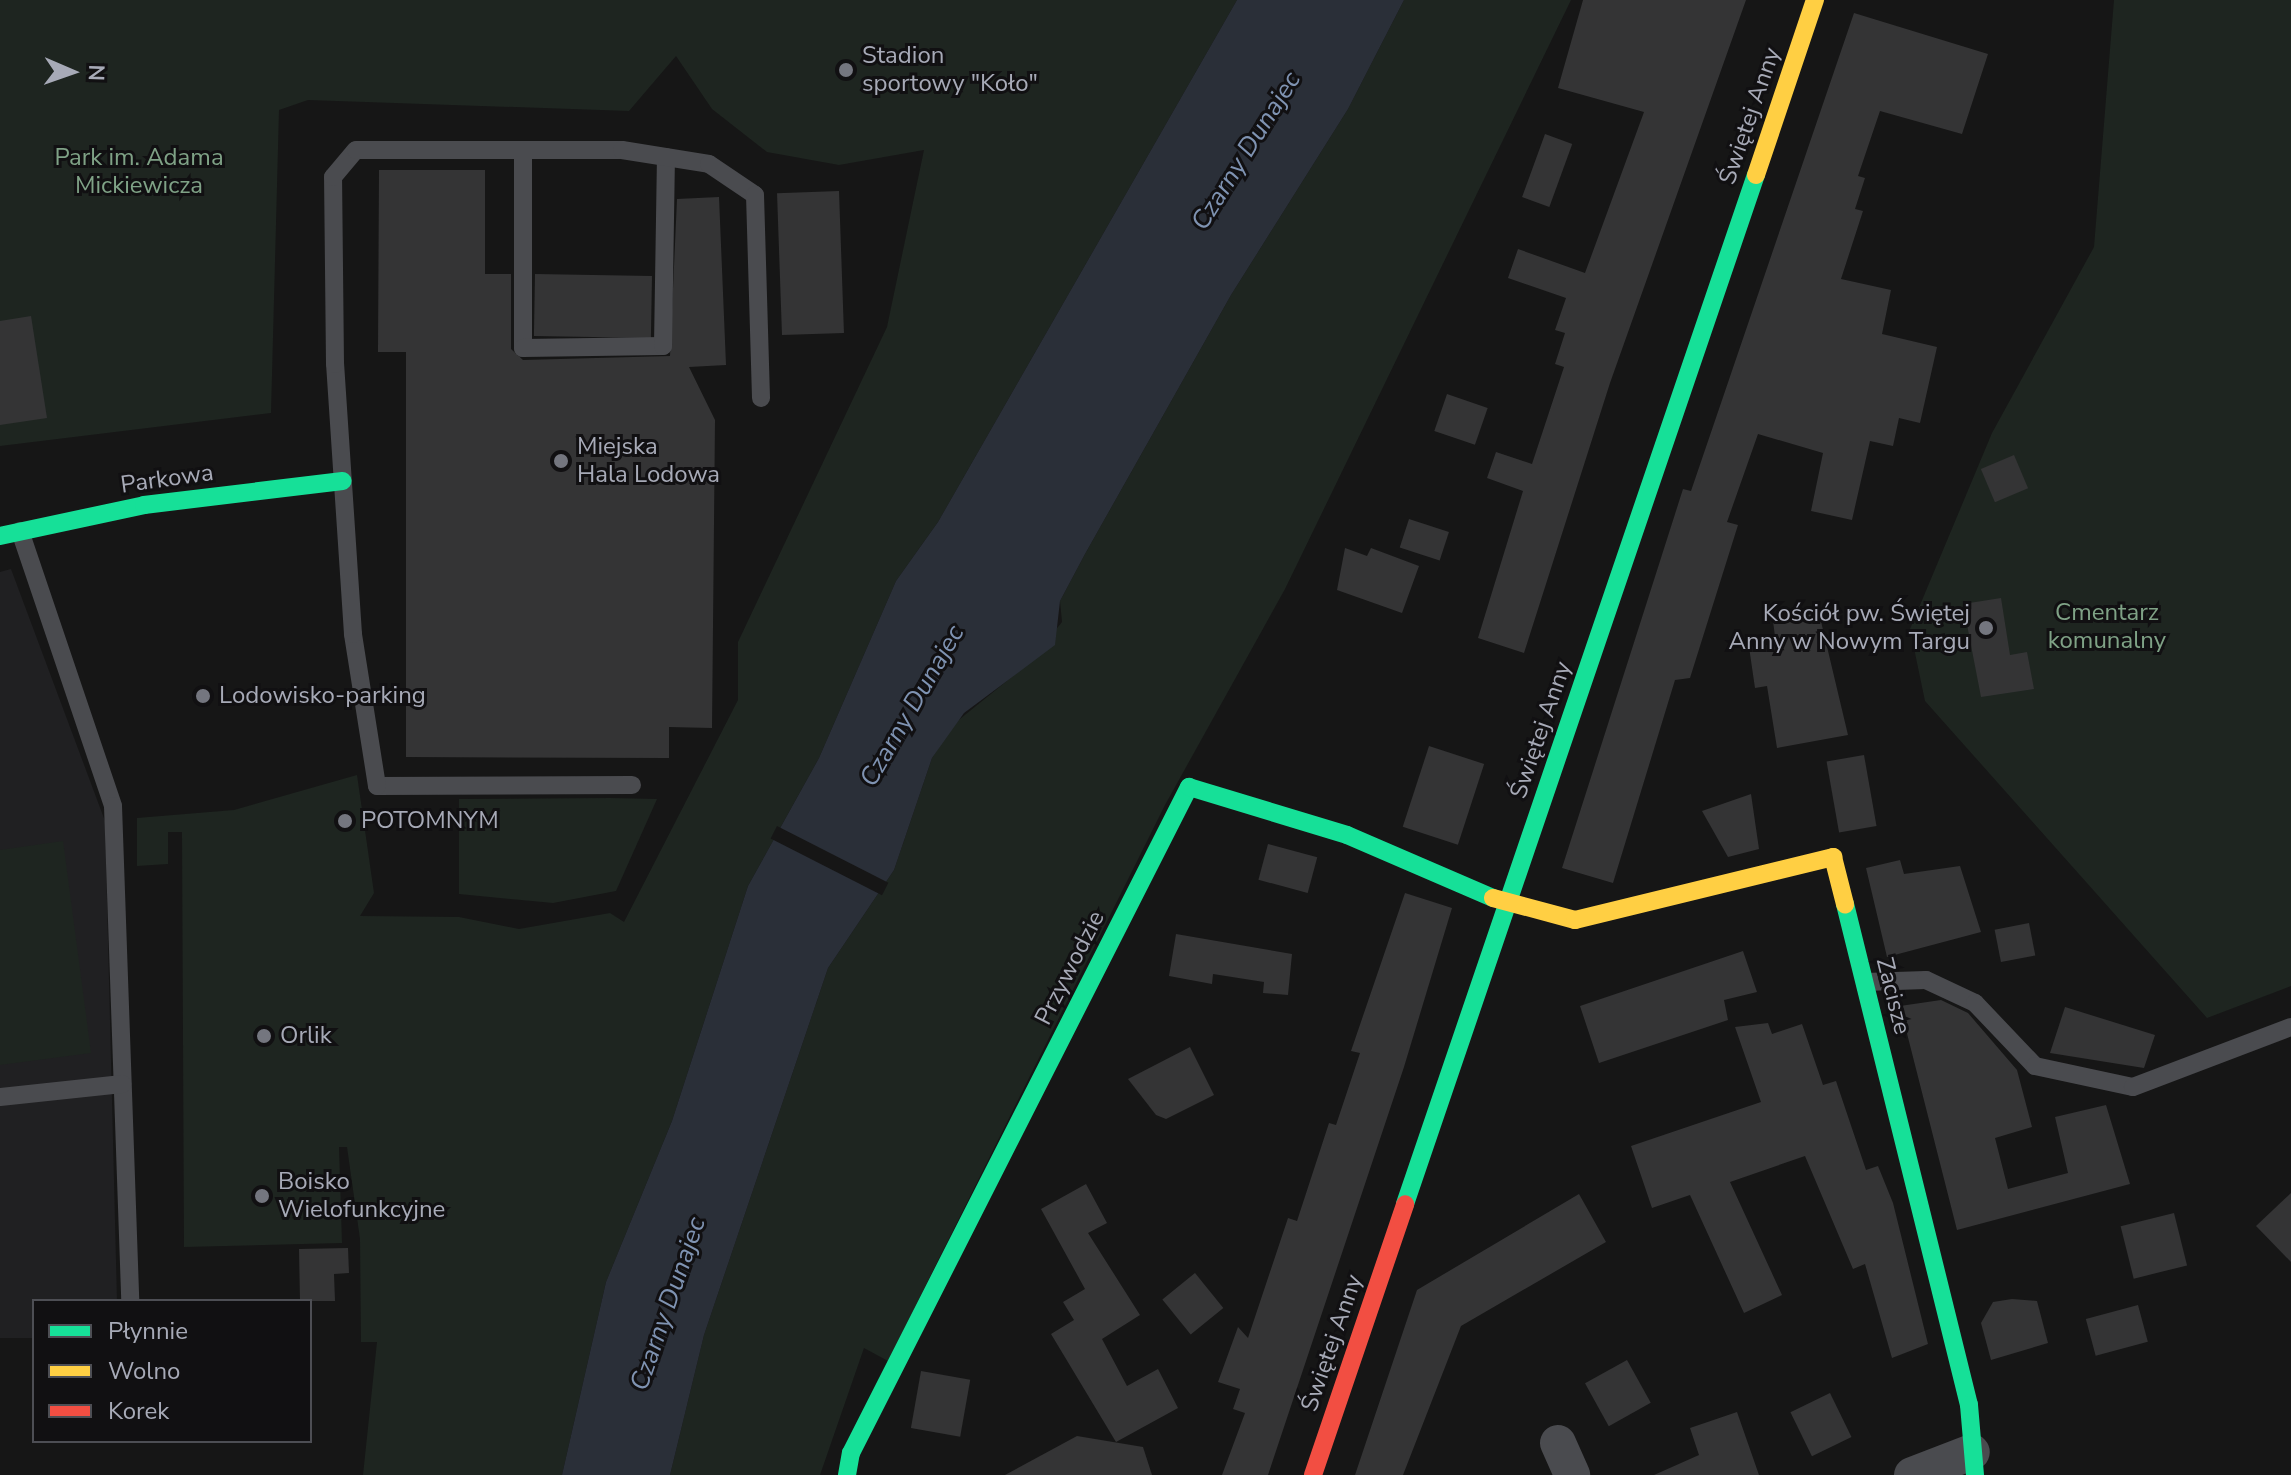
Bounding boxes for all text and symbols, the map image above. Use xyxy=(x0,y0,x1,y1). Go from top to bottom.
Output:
north arrow xyxy=(32,32,112,112)
place label: Stadion sportowy "Koło" xyxy=(862,42,1038,98)
street label: Świętej Anny xyxy=(1713,44,1787,188)
marker: Stadion sportowy "Koło" xyxy=(837,61,855,79)
text: N xyxy=(81,64,111,82)
water label: Czarny Dunajec xyxy=(1185,66,1307,236)
park label: Park im. Adama Mickiewicza xyxy=(54,144,224,200)
place label: Miejska Hala Lodowa xyxy=(577,433,720,489)
marker: Miejska Hala Lodowa xyxy=(552,452,570,470)
street label: Parkowa xyxy=(119,458,215,500)
park label: Cmentarz komunalny xyxy=(2048,599,2166,655)
place label: Kościół pw. Świętej Anny w Nowym Targu xyxy=(1729,600,1970,656)
marker: Kościół pw. Świętej Anny w Nowym Targu xyxy=(1977,619,1995,637)
water label: Czarny Dunajec xyxy=(853,620,971,792)
street label: Świętej Anny xyxy=(1504,658,1578,802)
place label: Lodowisko-parking xyxy=(219,682,426,710)
marker: Lodowisko-parking xyxy=(194,687,212,705)
place label: POTOMNYM xyxy=(361,807,499,835)
marker: POTOMNYM xyxy=(336,812,354,830)
street label: Przywodzie xyxy=(1029,906,1111,1030)
street label: Zacisze xyxy=(1870,955,1916,1037)
place label: Orlik xyxy=(280,1022,332,1050)
marker: Orlik xyxy=(255,1027,273,1045)
place label: Boisko Wielofunkcyjne xyxy=(278,1168,445,1224)
marker: Boisko Wielofunkcyjne xyxy=(253,1187,271,1205)
water label: Czarny Dunajec xyxy=(624,1213,712,1395)
street label: Świętej Anny xyxy=(1295,1271,1369,1415)
legend xyxy=(32,1299,312,1443)
text: Płynnie xyxy=(108,1315,188,1347)
text: Wolno xyxy=(108,1355,180,1387)
text: Korek xyxy=(108,1395,169,1427)

